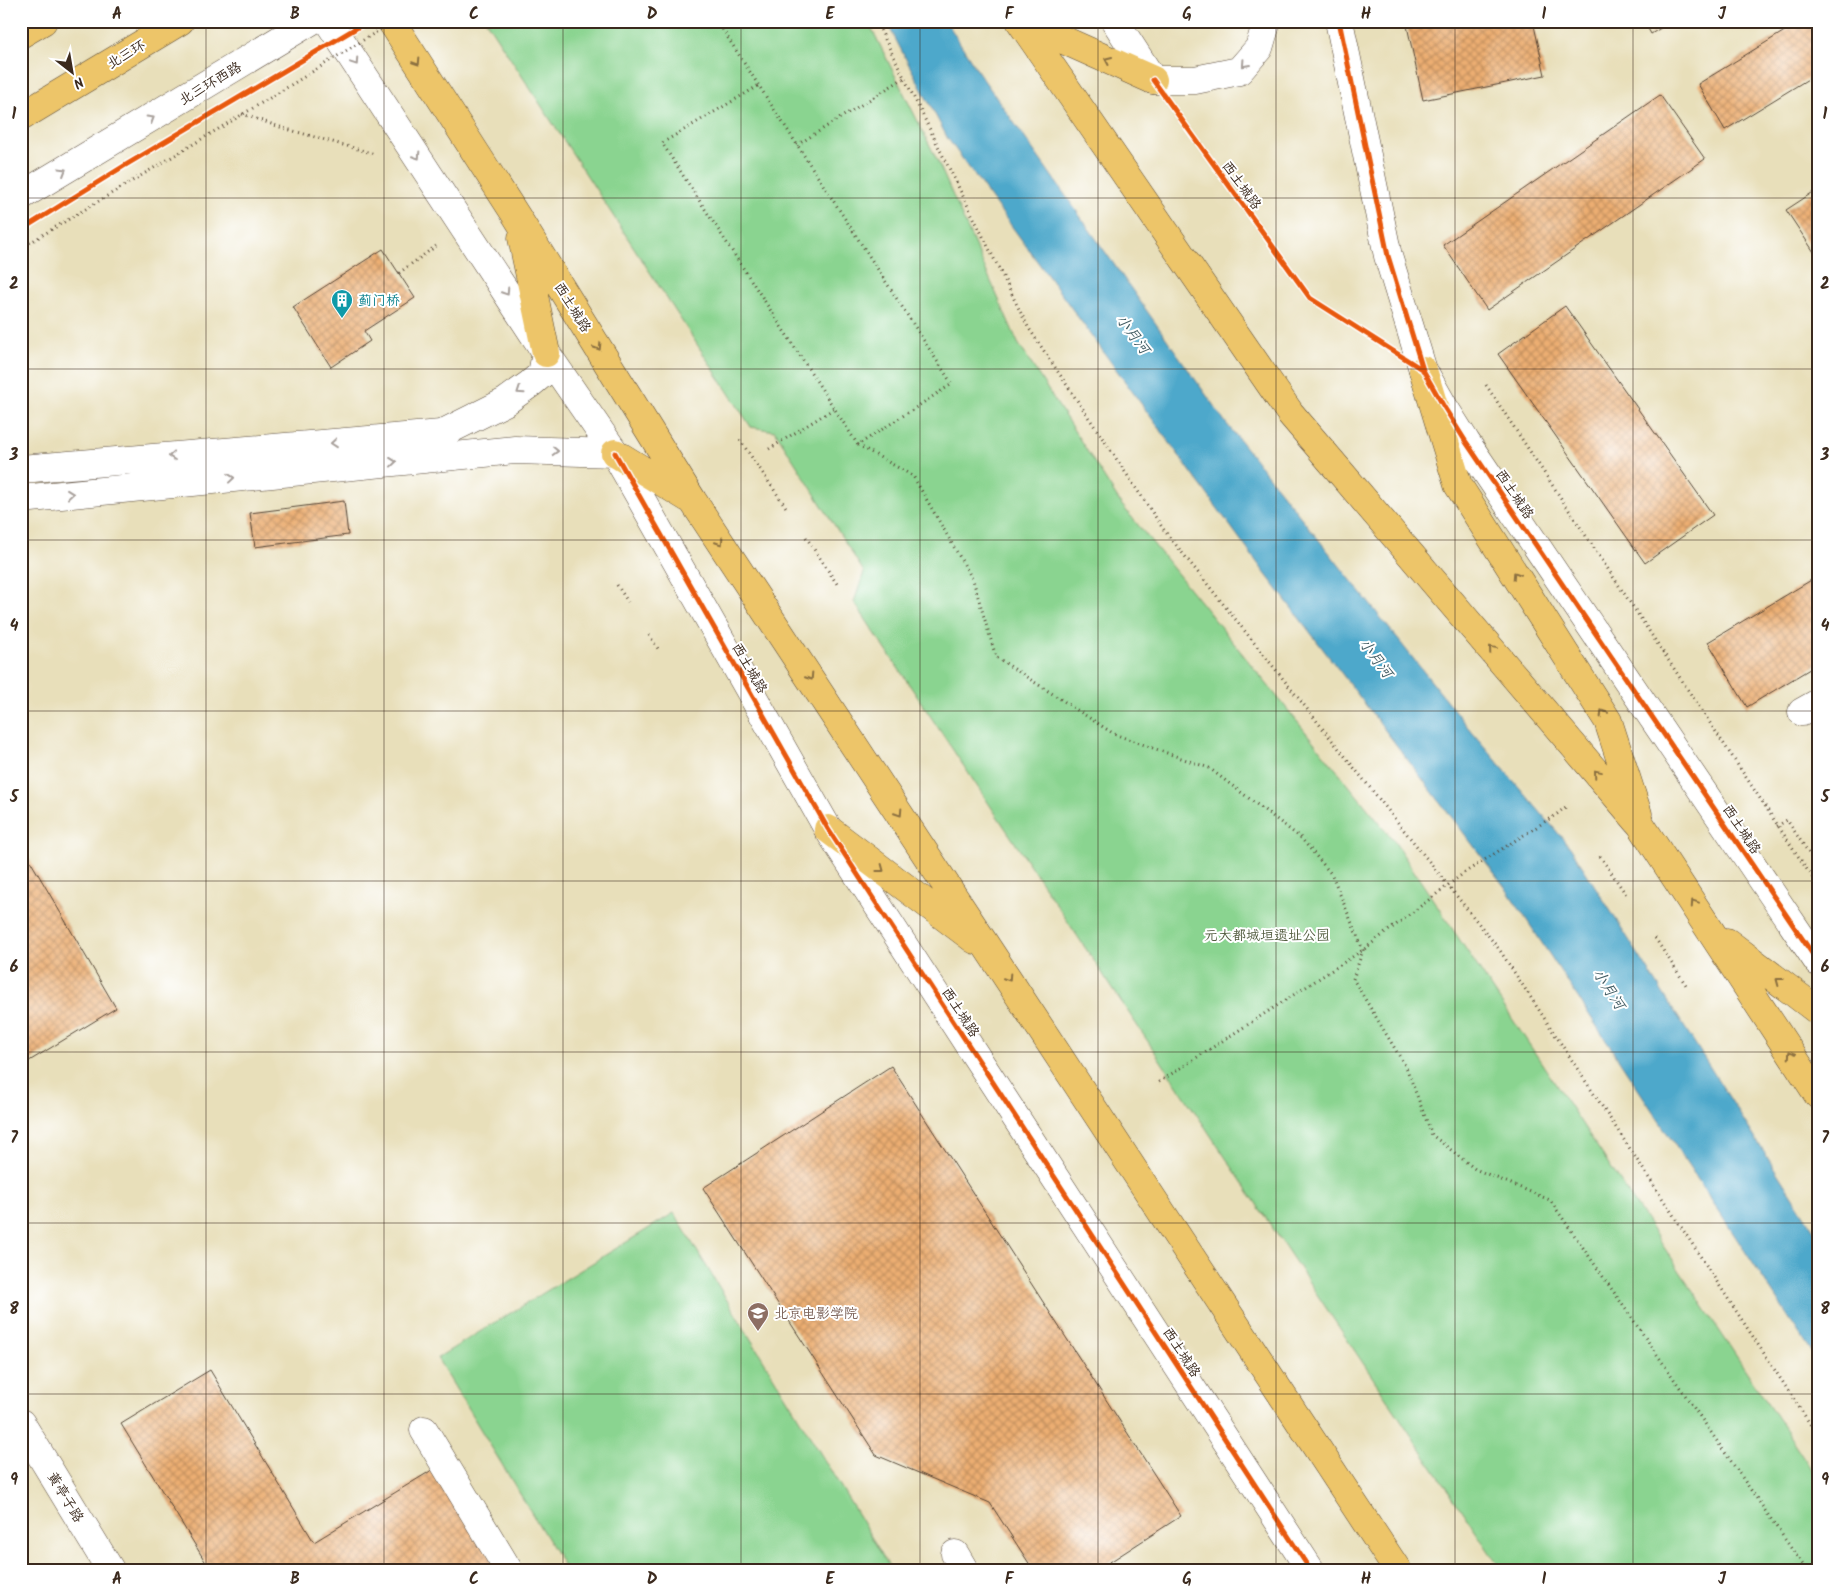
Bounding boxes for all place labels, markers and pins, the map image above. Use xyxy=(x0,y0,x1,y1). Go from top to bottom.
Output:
building icon: 蓟门桥 xyxy=(330,288,354,319)
place label: 蓟门桥 xyxy=(358,290,400,312)
school or university icon: 北京电影学院 xyxy=(746,1301,770,1332)
place label: 北京电影学院 xyxy=(774,1303,858,1325)

